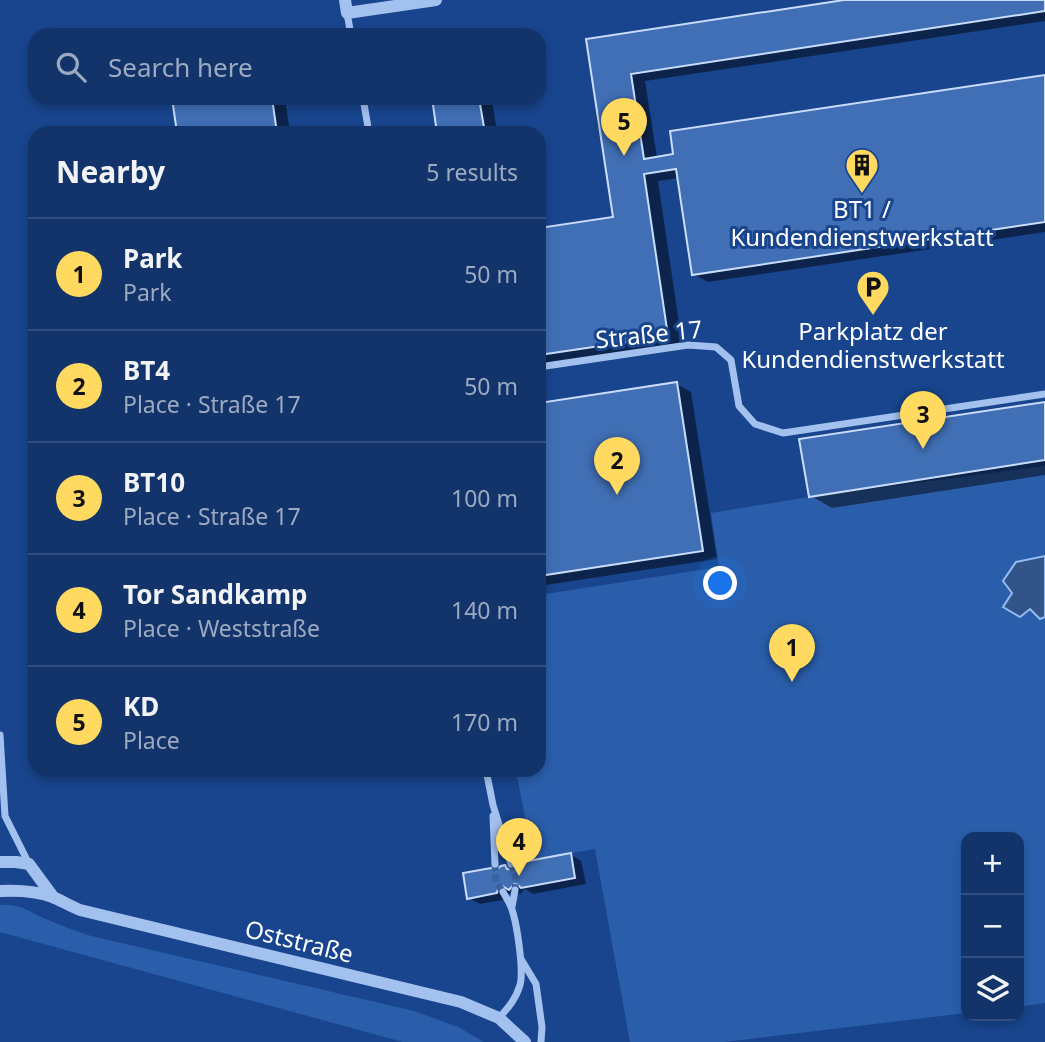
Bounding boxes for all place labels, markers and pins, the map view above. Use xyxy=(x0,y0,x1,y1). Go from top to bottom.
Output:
pin: 5 xyxy=(601,98,647,156)
building icon: BT1 / Kundendienstwerkstatt xyxy=(843,146,881,195)
place label: BT1 / Kundendienstwerkstatt xyxy=(730,192,994,253)
parking icon: Parkplatz der Kundendienstwerkstatt xyxy=(854,268,892,317)
place label: Parkplatz der Kundendienstwerkstatt xyxy=(741,314,1005,375)
pin: 3 xyxy=(900,391,946,449)
pin: 2 xyxy=(594,437,640,495)
pin: 1 xyxy=(769,624,815,682)
pin: 4 xyxy=(496,818,542,876)

